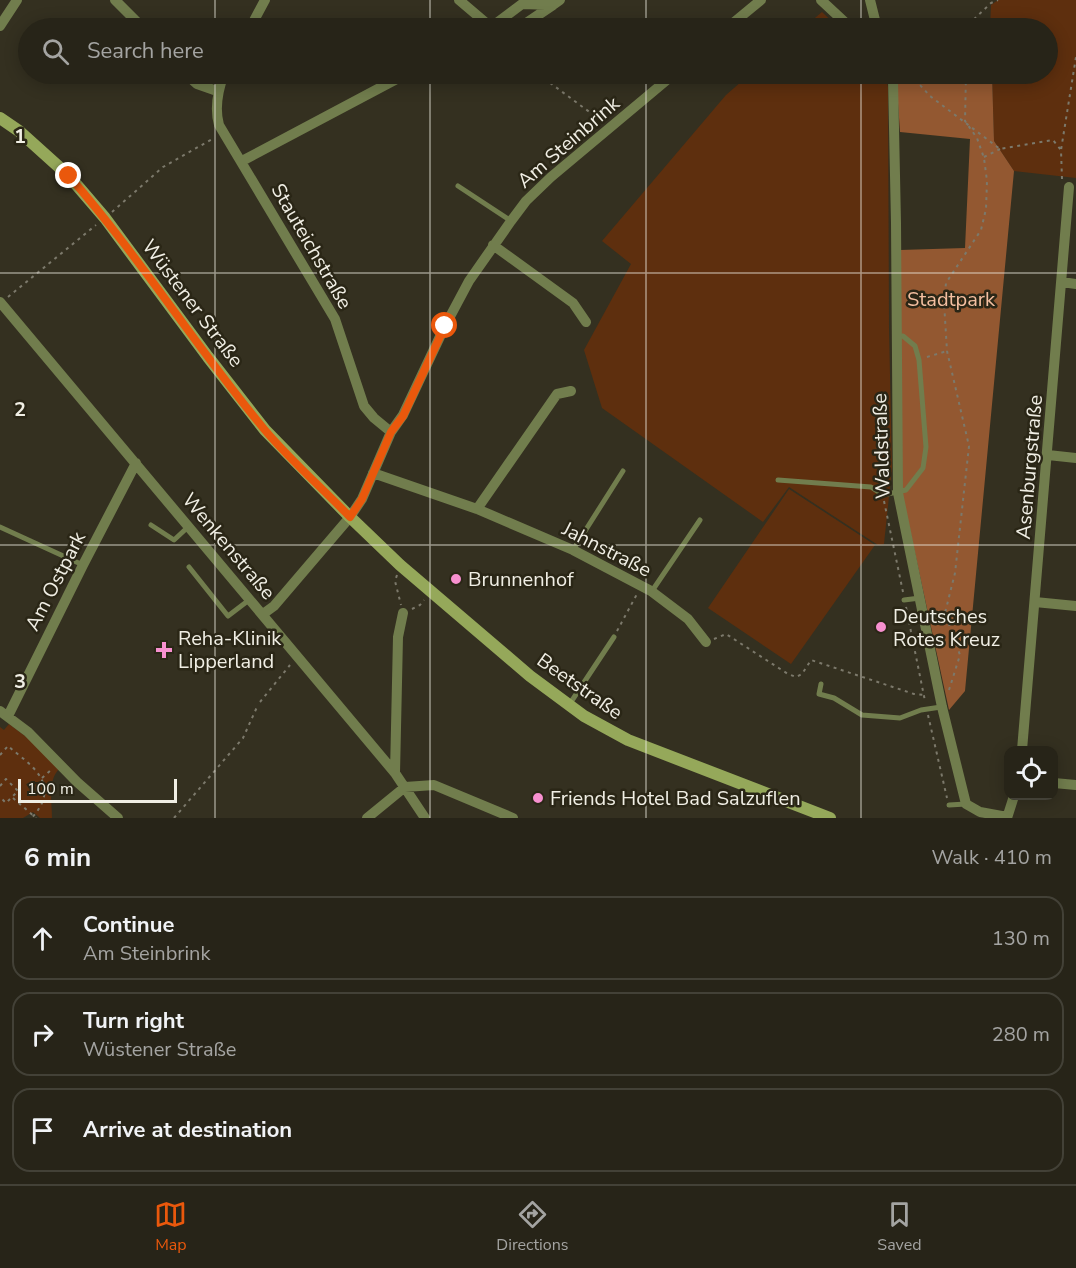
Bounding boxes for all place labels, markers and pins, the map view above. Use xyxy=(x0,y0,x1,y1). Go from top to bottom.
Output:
place label: Brunnenhof xyxy=(468,566,574,593)
marker: Brunnenhof xyxy=(449,572,463,586)
place label: Deutsches Rotes Kreuz xyxy=(893,603,1000,653)
marker: Deutsches Rotes Kreuz xyxy=(874,620,888,634)
place label: Reha-Klinik Lipperland xyxy=(178,625,282,675)
marker: Reha-Klinik Lipperland xyxy=(155,641,173,659)
place label: Friends Hotel Bad Salzuflen xyxy=(550,785,801,812)
marker: Friends Hotel Bad Salzuflen xyxy=(531,791,545,805)

